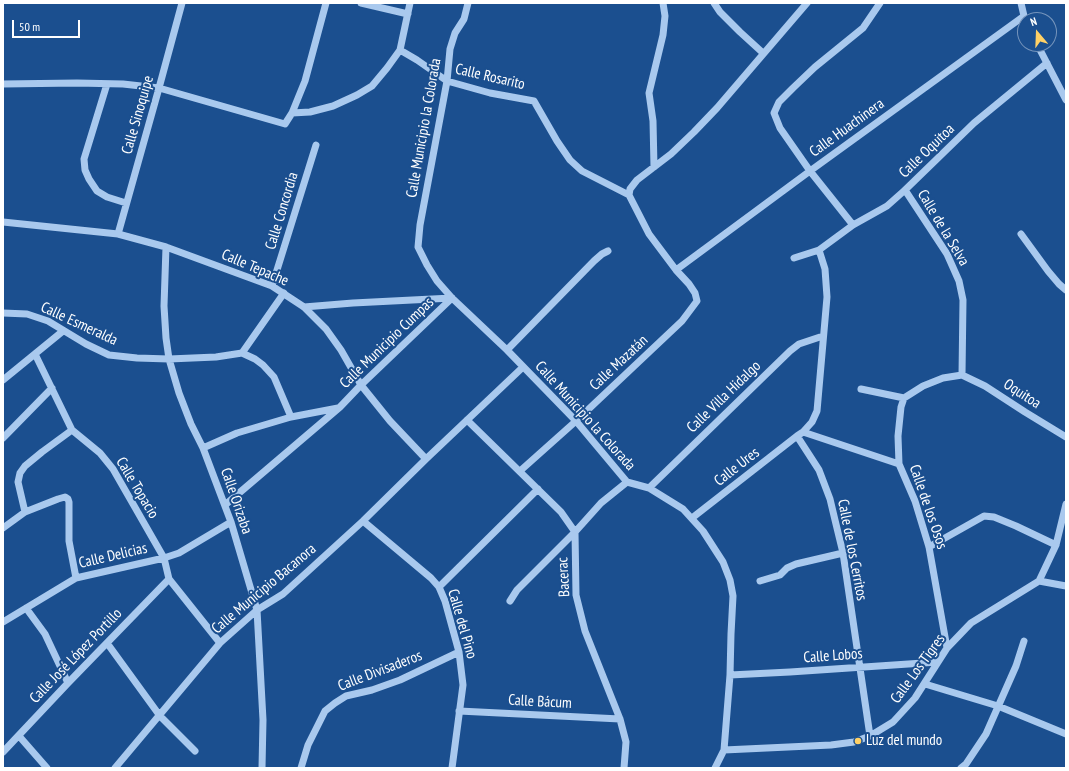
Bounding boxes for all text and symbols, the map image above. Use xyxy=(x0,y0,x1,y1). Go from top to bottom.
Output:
scale bar xyxy=(14,12,82,38)
north arrow xyxy=(1017,12,1057,52)
text: N xyxy=(1028,14,1039,29)
text: 50 m xyxy=(19,19,40,34)
street label: Calle Municipio la Colorada xyxy=(403,57,445,199)
street label: Calle Rosarito xyxy=(453,60,527,94)
street label: Calle Sinoquipe xyxy=(118,74,158,156)
street label: Calle Huachinera xyxy=(806,95,888,161)
street label: Calle Oquitoa xyxy=(896,120,958,182)
street label: Calle Concordia xyxy=(262,170,302,252)
street label: Calle de la Selva xyxy=(913,187,973,269)
street label: Calle Tepache xyxy=(219,246,291,290)
street label: Calle Municipio Cumpas xyxy=(336,294,438,392)
street label: Calle Esmeralda xyxy=(38,298,120,350)
street label: Calle Mazatán xyxy=(586,332,652,394)
street label: Calle Villa Hidalgo xyxy=(683,357,765,437)
street label: Calle Municipio la Colorada xyxy=(531,358,639,474)
street label: Oquitoa xyxy=(1000,375,1044,413)
street label: Calle Ures xyxy=(711,444,763,490)
street label: Calle Topacio xyxy=(112,454,162,522)
street label: Calle de los Osos xyxy=(905,462,951,552)
street label: Calle Orizaba xyxy=(216,466,256,536)
street label: Calle de los Cerritos xyxy=(833,498,871,602)
street label: Calle Delicias xyxy=(77,539,149,573)
street label: Calle Municipio Bacanora xyxy=(208,540,320,638)
street label: Bacerac xyxy=(554,557,574,597)
street label: Calle del Pino xyxy=(443,587,481,661)
street label: Calle José López Portillo xyxy=(26,605,126,707)
street label: Calle Los Tigres xyxy=(887,631,949,707)
street label: Calle Lobos xyxy=(803,645,863,667)
street label: Calle Divisaderos xyxy=(335,647,425,695)
street label: Calle Bácum xyxy=(508,691,572,713)
place label: Luz del mundo xyxy=(866,732,942,750)
marker: Luz del mundo xyxy=(853,736,863,746)

